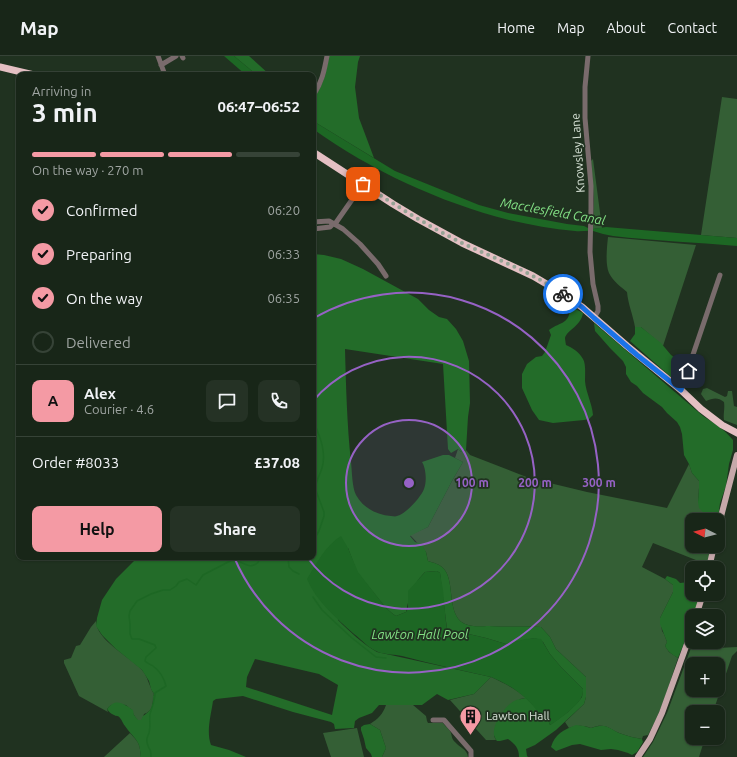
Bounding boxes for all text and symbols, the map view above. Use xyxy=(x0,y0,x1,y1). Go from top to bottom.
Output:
text: Map xyxy=(20,17,59,39)
text: Home xyxy=(497,20,535,36)
text: Map xyxy=(557,20,585,36)
text: About xyxy=(607,20,646,36)
text: Contact xyxy=(668,20,717,36)
text: Arriving in xyxy=(32,84,91,98)
text: 3 min xyxy=(32,98,98,127)
text: 06:47–06:52 xyxy=(217,98,300,115)
street label: Knowsley Lane xyxy=(568,113,587,193)
text: On the way · 270 m xyxy=(32,163,144,177)
pin xyxy=(346,167,380,201)
icon: bag xyxy=(352,173,374,195)
water label: Macclesfield Canal xyxy=(499,195,607,228)
icon: check xyxy=(32,199,54,221)
text: Confirmed xyxy=(66,202,138,219)
text: 06:20 xyxy=(267,203,300,217)
icon: check xyxy=(32,243,54,265)
text: Preparing xyxy=(66,246,132,263)
text: 06:33 xyxy=(267,247,300,261)
courier xyxy=(543,274,583,314)
icon: bike xyxy=(552,283,574,305)
icon: check xyxy=(32,287,54,309)
text: On the way xyxy=(66,290,142,307)
text: 06:35 xyxy=(267,291,300,305)
text: Delivered xyxy=(66,334,131,351)
pin xyxy=(671,354,705,388)
icon: home xyxy=(677,360,699,382)
button: chat xyxy=(206,380,248,422)
button: phone xyxy=(258,380,300,422)
text: Alex xyxy=(84,385,116,402)
text: A xyxy=(48,392,58,409)
text: Courier · 4.6 xyxy=(84,402,154,416)
text: Order #8033 xyxy=(32,454,119,471)
text: £37.08 xyxy=(254,454,300,471)
centre of rings xyxy=(402,476,416,490)
text: 100 m xyxy=(455,476,489,489)
text: 200 m xyxy=(518,476,552,489)
text: 300 m xyxy=(582,476,616,489)
button: Help xyxy=(32,506,162,552)
button: Share xyxy=(170,506,300,552)
north arrow xyxy=(685,513,725,553)
map controls xyxy=(685,513,725,745)
button: locate xyxy=(685,561,725,601)
button: layers xyxy=(685,609,725,649)
water label: Lawton Hall Pool xyxy=(372,627,469,641)
button: + xyxy=(685,657,725,697)
building icon: Lawton Hall xyxy=(458,703,484,736)
button: − xyxy=(685,705,725,745)
place label: Lawton Hall xyxy=(486,709,550,722)

